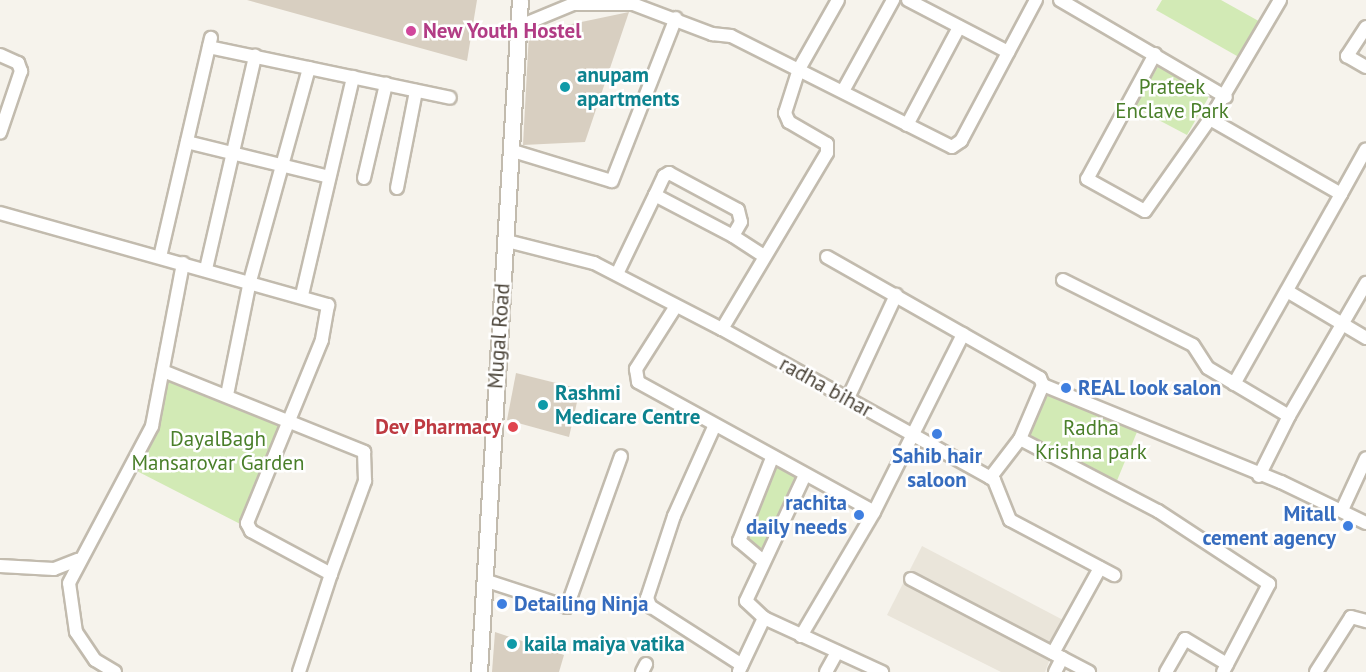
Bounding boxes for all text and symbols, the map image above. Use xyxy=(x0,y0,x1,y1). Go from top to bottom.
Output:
place label: New Youth Hostel xyxy=(423,18,583,44)
marker: New Youth Hostel xyxy=(404,24,418,38)
place label: anupam apartments xyxy=(577,62,680,112)
park label: Prateek Enclave Park xyxy=(1115,74,1229,124)
marker: anupam apartments xyxy=(558,80,572,94)
street label: Mugal Road xyxy=(483,282,515,390)
street label: radha bihar xyxy=(775,351,877,423)
place label: REAL look salon xyxy=(1078,375,1223,401)
place label: Rashmi Medicare Centre xyxy=(555,380,701,430)
marker: REAL look salon xyxy=(1059,381,1073,395)
marker: Rashmi Medicare Centre xyxy=(536,398,550,412)
place label: Dev Pharmacy xyxy=(374,414,501,440)
park label: Radha Krishna park xyxy=(1035,415,1147,465)
marker: Dev Pharmacy xyxy=(506,420,520,434)
park label: DayalBagh Mansarovar Garden xyxy=(131,426,305,476)
marker: Sahib hair saloon xyxy=(930,427,944,441)
place label: Sahib hair saloon xyxy=(892,443,982,493)
place label: rachita daily needs xyxy=(745,490,847,540)
place label: Mitall cement agency xyxy=(1202,501,1336,551)
marker: rachita daily needs xyxy=(852,508,866,522)
marker: Mitall cement agency xyxy=(1341,519,1355,533)
place label: Detailing Ninja xyxy=(514,591,648,617)
marker: Detailing Ninja xyxy=(495,597,509,611)
place label: kaila maiya vatika xyxy=(524,631,685,657)
marker: kaila maiya vatika xyxy=(505,637,519,651)

